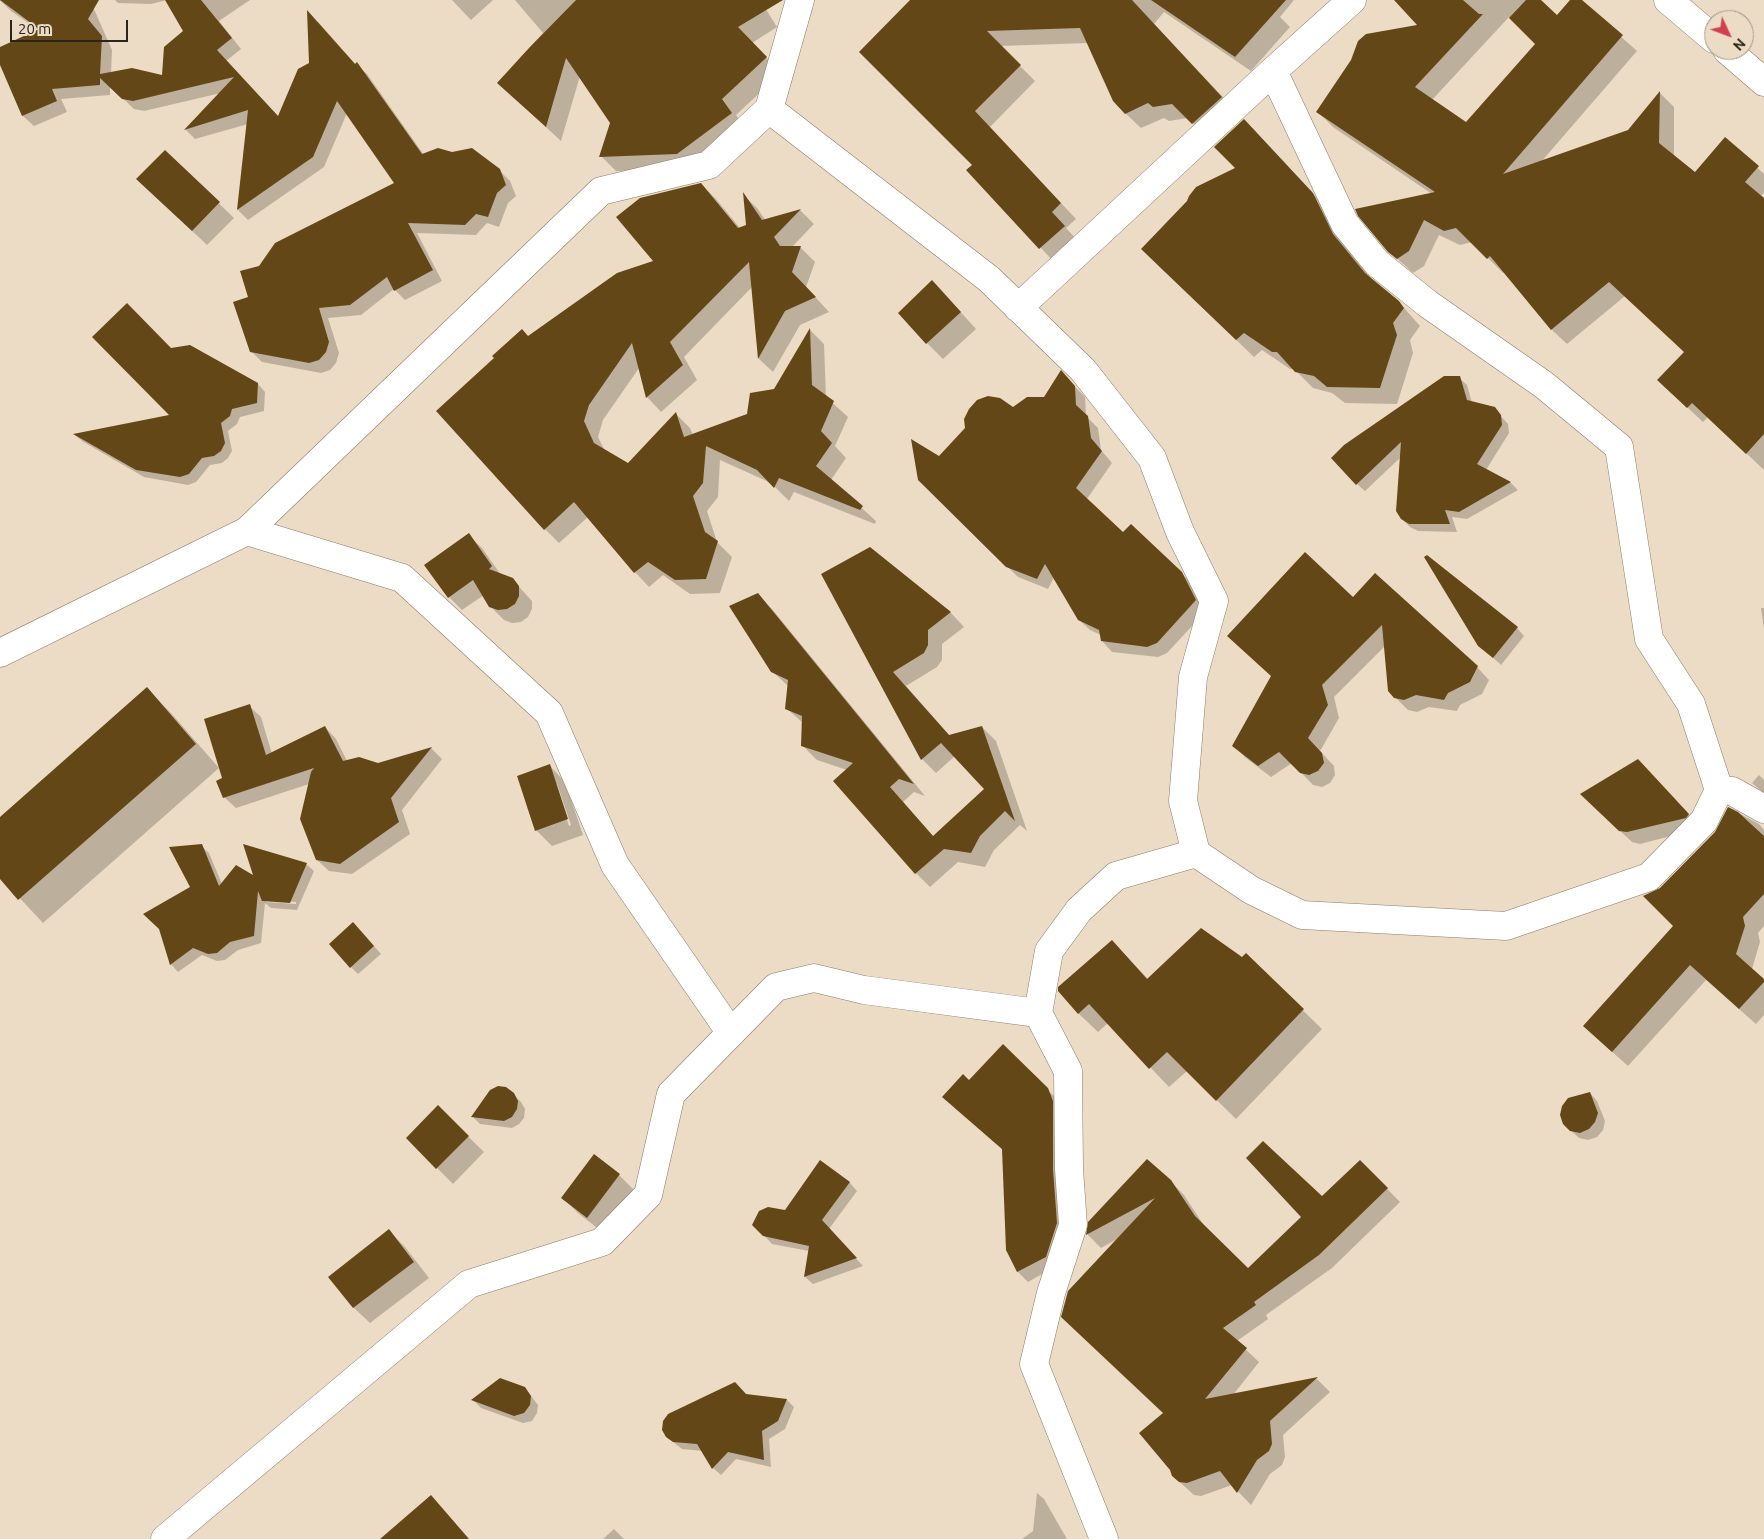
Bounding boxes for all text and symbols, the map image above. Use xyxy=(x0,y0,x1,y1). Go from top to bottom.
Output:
scale bar xyxy=(12,10,130,42)
north arrow xyxy=(1704,10,1754,60)
text: 20 m xyxy=(18,20,51,37)
text: N xyxy=(1730,35,1749,54)

